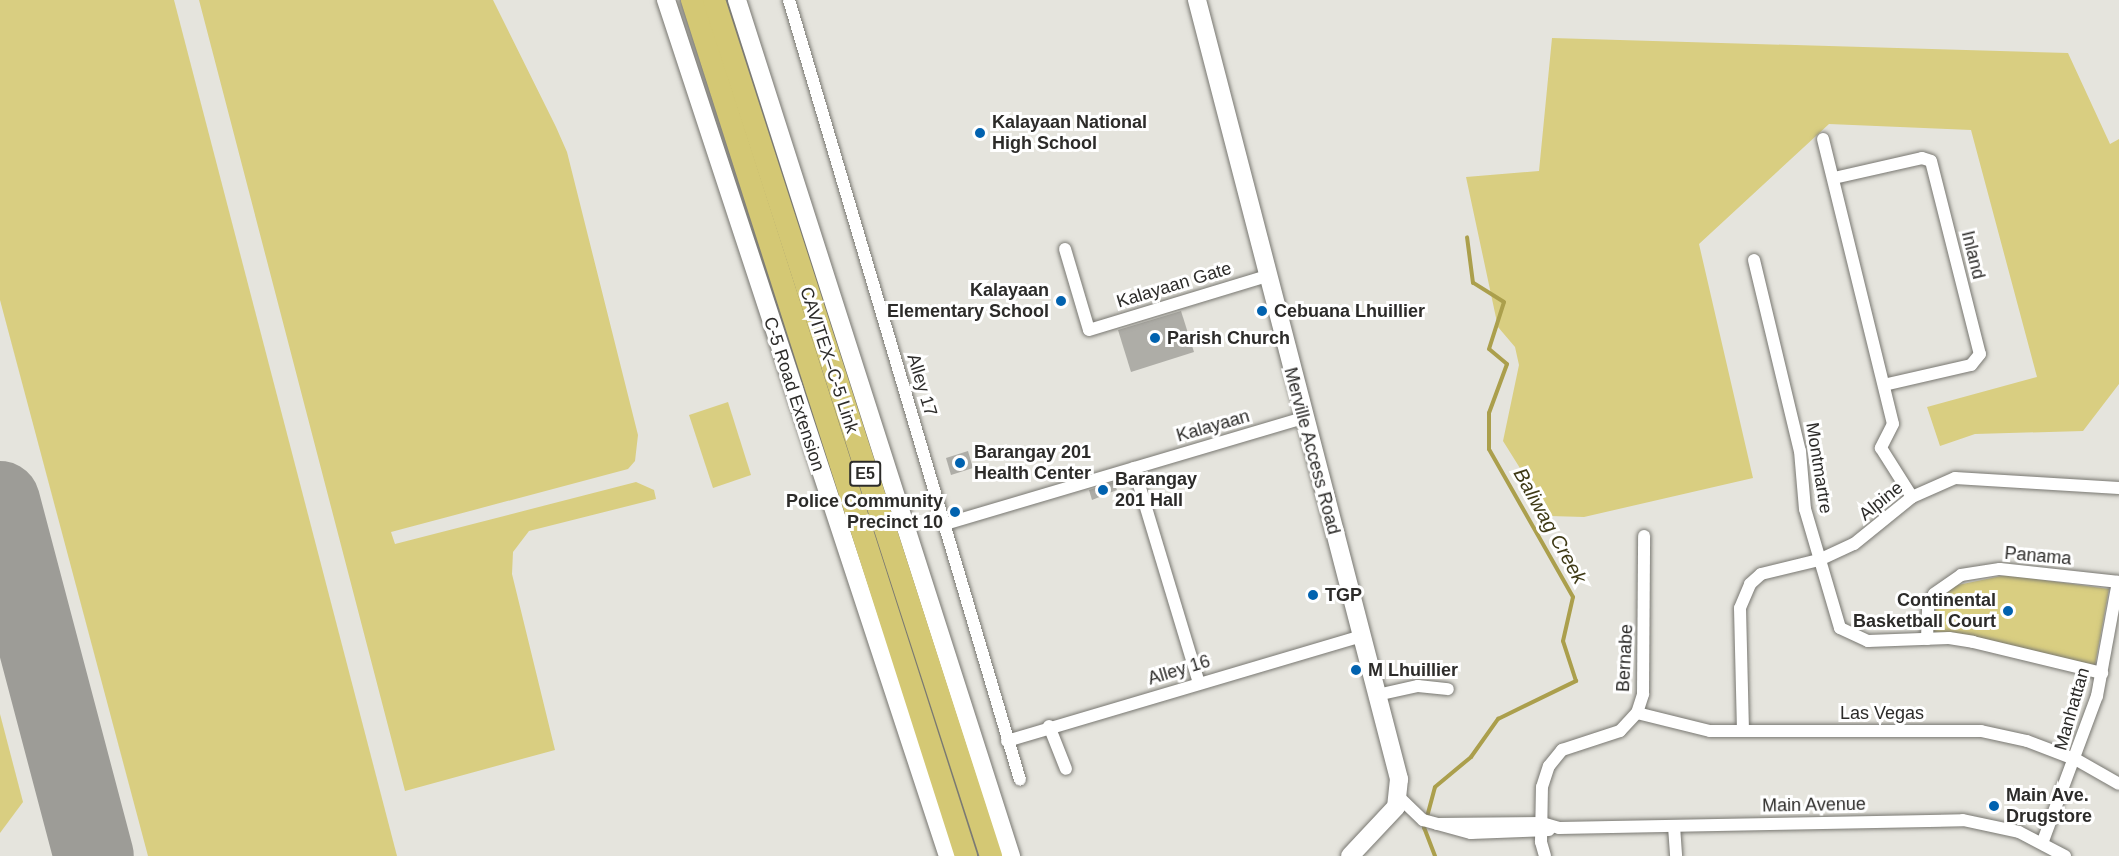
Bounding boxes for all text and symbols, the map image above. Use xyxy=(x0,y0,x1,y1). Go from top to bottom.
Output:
place label: Kalayaan National High School xyxy=(992,112,1147,154)
marker: Kalayaan National High School xyxy=(973,126,987,140)
street label: Inland xyxy=(1957,229,1989,281)
street label: Kalayaan Gate xyxy=(1114,257,1234,313)
place label: Kalayaan Elementary School xyxy=(887,280,1049,322)
street label: CAVITEX–C-5 Link xyxy=(795,284,863,436)
marker: Kalayaan Elementary School xyxy=(1054,294,1068,308)
place label: Cebuana Lhuillier xyxy=(1274,300,1425,322)
marker: Cebuana Lhuillier xyxy=(1255,304,1269,318)
street label: C-5 Road Extension xyxy=(759,314,829,474)
place label: Parish Church xyxy=(1167,327,1290,349)
marker: Parish Church xyxy=(1148,331,1162,345)
street label: Alley 17 xyxy=(902,351,942,419)
street label: Merville Access Road xyxy=(1279,365,1345,537)
street label: Kalayaan xyxy=(1174,405,1252,447)
street label: Montmartre xyxy=(1801,421,1837,515)
place label: Barangay 201 Health Center xyxy=(974,442,1091,484)
marker: Barangay 201 Health Center xyxy=(951,454,969,472)
road number: E5 xyxy=(848,461,882,487)
water label: Baliwag Creek xyxy=(1508,464,1592,588)
place label: Barangay 201 Hall xyxy=(1115,469,1197,512)
street label: Alpine xyxy=(1855,477,1907,525)
marker: Barangay 201 Hall xyxy=(1096,483,1110,497)
place label: Police Community Precinct 10 xyxy=(786,491,943,534)
marker: Police Community Precinct 10 xyxy=(948,505,962,519)
street label: Panama xyxy=(2004,542,2072,570)
place label: TGP xyxy=(1325,584,1362,606)
marker: TGP xyxy=(1306,588,1320,602)
place label: Continental Basketball Court xyxy=(1853,590,1996,632)
marker: Continental Basketball Court xyxy=(2001,604,2015,618)
street label: Bernabe xyxy=(1612,623,1638,693)
street label: Alley 16 xyxy=(1145,650,1213,690)
place label: M Lhuillier xyxy=(1368,659,1458,681)
marker: M Lhuillier xyxy=(1349,663,1363,677)
street label: Manhattan xyxy=(2050,665,2094,753)
street label: Las Vegas xyxy=(1840,702,1924,724)
place label: Main Ave. Drugstore xyxy=(2006,785,2092,828)
street label: Main Avenue xyxy=(1761,793,1867,817)
marker: Main Ave. Drugstore xyxy=(1987,799,2001,813)

